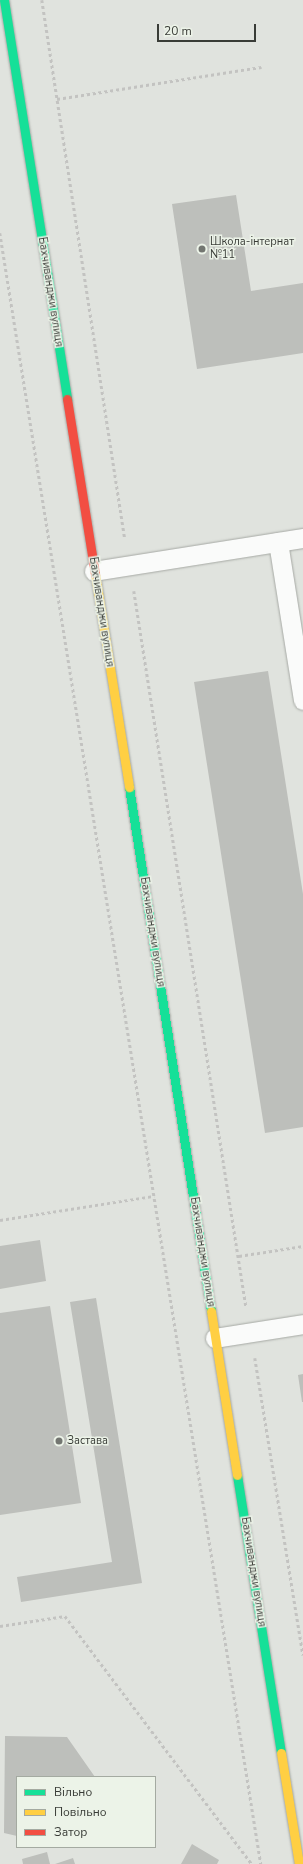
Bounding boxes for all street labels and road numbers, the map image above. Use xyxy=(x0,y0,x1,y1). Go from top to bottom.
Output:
street label: Бахчиванджи вулиця xyxy=(35,236,65,348)
street label: Бахчиванджи вулиця xyxy=(86,556,116,668)
street label: Бахчиванджи вулиця xyxy=(137,876,167,988)
street label: Бахчиванджи вулиця xyxy=(187,1196,217,1308)
street label: Бахчиванджи вулиця xyxy=(238,1516,268,1628)

